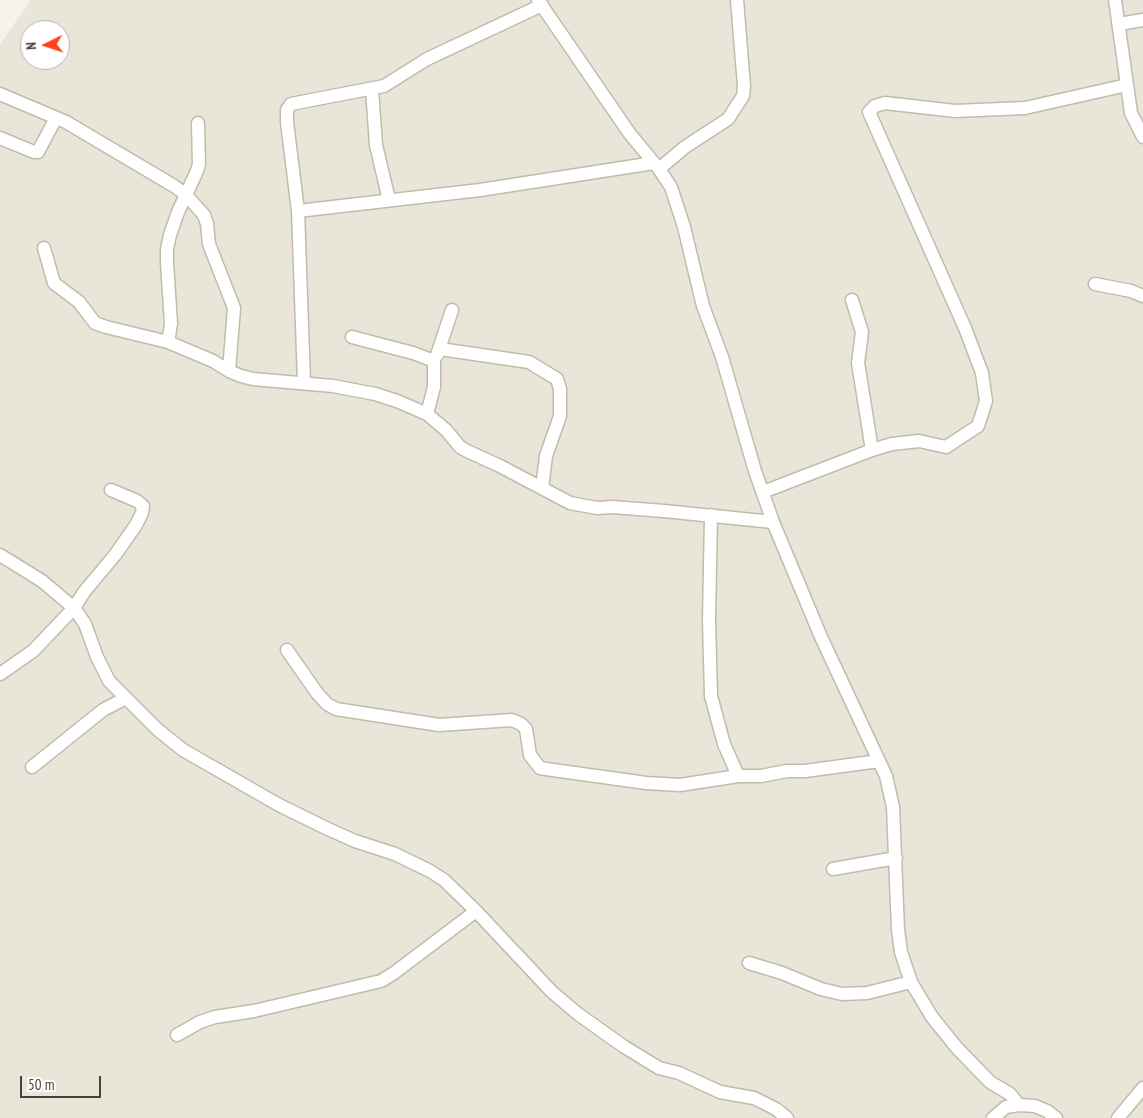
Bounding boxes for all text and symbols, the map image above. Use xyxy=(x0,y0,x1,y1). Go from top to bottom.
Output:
north arrow xyxy=(20,20,70,70)
text: N xyxy=(22,42,40,50)
scale bar xyxy=(22,1066,104,1098)
text: 50 m xyxy=(28,1075,54,1094)

